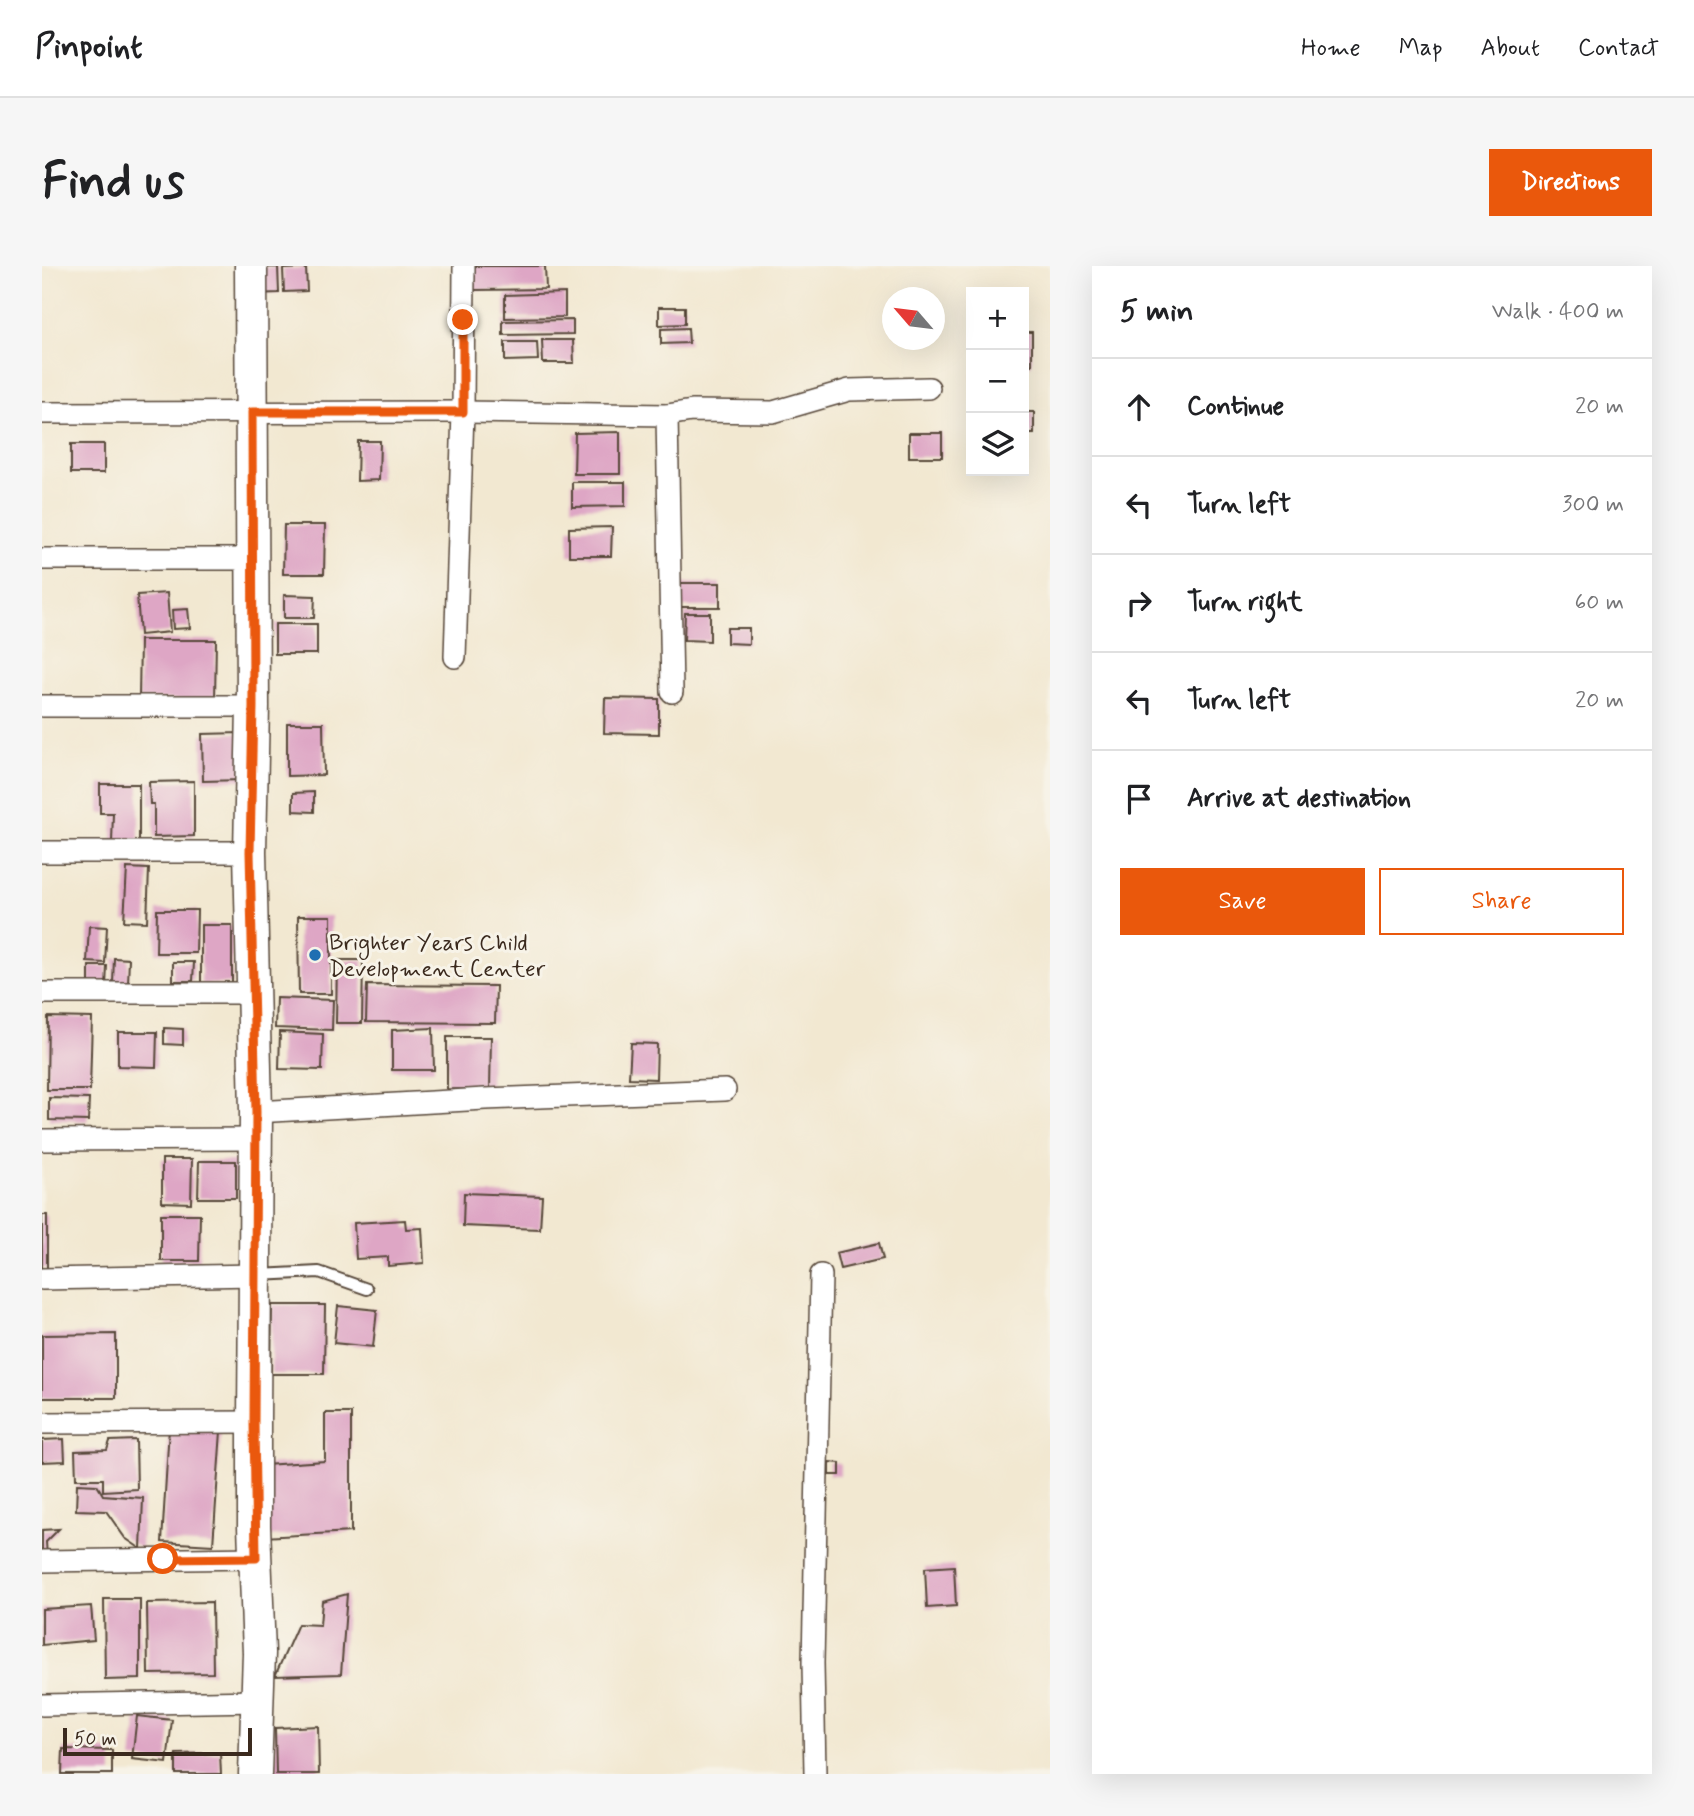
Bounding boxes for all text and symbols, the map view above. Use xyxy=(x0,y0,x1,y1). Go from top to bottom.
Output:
text: Pinpoint xyxy=(35,26,143,70)
text: Home xyxy=(1301,33,1361,64)
text: Map xyxy=(1399,33,1443,64)
text: About xyxy=(1481,33,1540,64)
text: Contact xyxy=(1578,33,1659,64)
button: Directions xyxy=(1489,149,1652,216)
text: Find us xyxy=(42,150,185,215)
north arrow xyxy=(882,287,945,350)
map controls xyxy=(966,287,1029,476)
button: + xyxy=(966,287,1029,350)
text: 5 min xyxy=(1120,292,1194,331)
text: Walk · 400 m xyxy=(1492,297,1624,327)
route end xyxy=(447,304,478,335)
button: − xyxy=(966,350,1029,413)
icon: ahead xyxy=(1120,388,1158,426)
text: Continue xyxy=(1187,390,1284,424)
text: 20 m xyxy=(1575,392,1624,422)
button: layers xyxy=(966,413,1029,476)
icon: left xyxy=(1120,486,1158,524)
text: Turn left xyxy=(1187,488,1291,522)
text: 300 m xyxy=(1562,490,1624,520)
icon: right xyxy=(1120,584,1158,622)
text: Turn right xyxy=(1187,586,1303,620)
text: 60 m xyxy=(1575,588,1624,618)
icon: left xyxy=(1120,682,1158,720)
text: Turn left xyxy=(1187,684,1291,718)
text: 20 m xyxy=(1575,686,1624,716)
icon: arrive xyxy=(1120,780,1158,818)
text: Arrive at destination xyxy=(1187,782,1411,816)
button: Save xyxy=(1120,868,1365,935)
button: Share xyxy=(1379,868,1624,935)
place label: Brighter Years Child Development Center xyxy=(329,929,546,985)
marker: Brighter Years Child Development Center xyxy=(307,947,323,963)
route start xyxy=(147,1543,178,1574)
scale bar xyxy=(63,1725,252,1757)
text: 50 m xyxy=(74,1727,117,1752)

